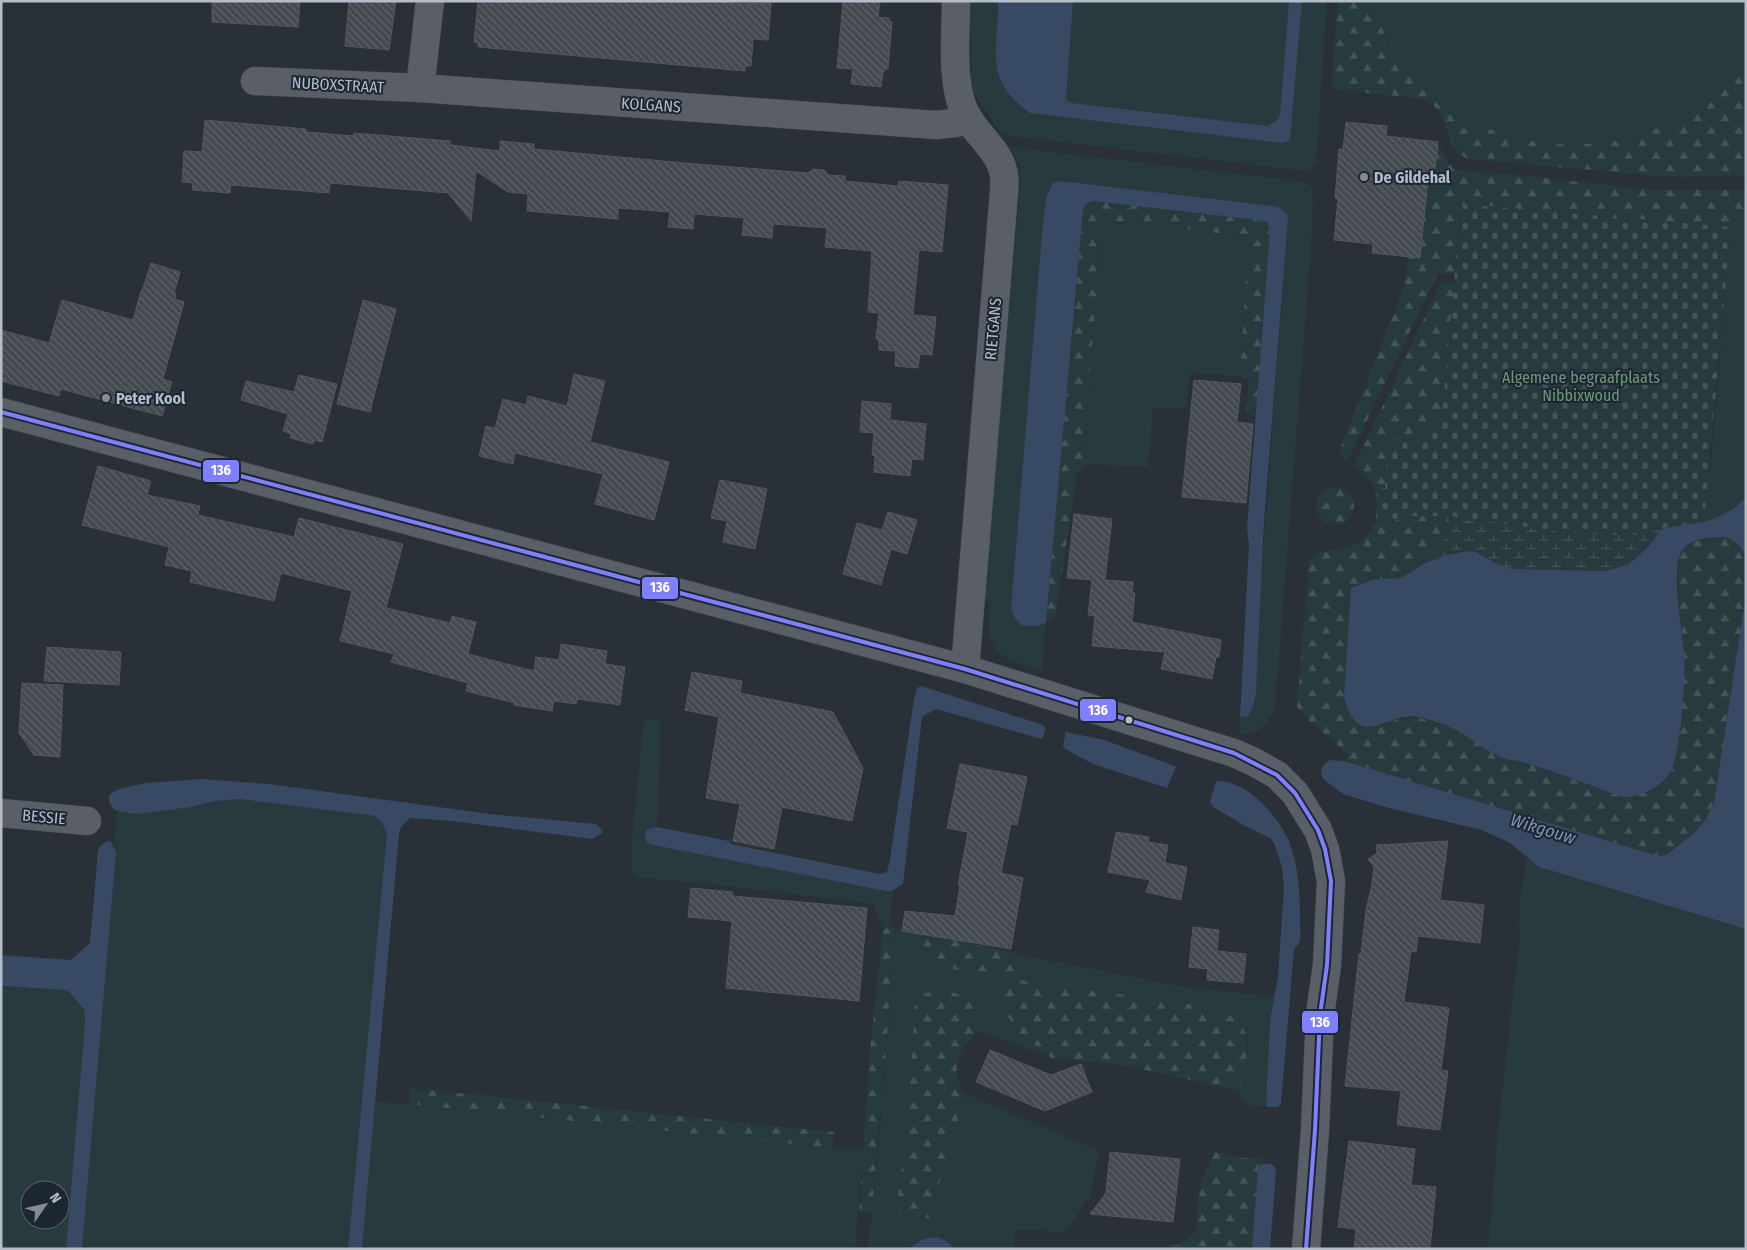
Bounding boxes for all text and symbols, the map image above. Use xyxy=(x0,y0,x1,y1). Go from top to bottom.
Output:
street label: NUBOXSTRAAT xyxy=(291,73,385,97)
street label: KOLGANS xyxy=(620,93,682,117)
place label: De Gildehal xyxy=(1374,168,1451,187)
marker: De Gildehal xyxy=(1358,171,1370,183)
street label: RIETGANS xyxy=(981,297,1005,361)
park label: Algemene begraafplaats Nibbixwoud xyxy=(1502,368,1660,405)
place label: Peter Kool xyxy=(116,389,186,408)
marker: Peter Kool xyxy=(100,392,112,404)
line badge: 136 xyxy=(202,459,240,483)
text: 136 xyxy=(211,462,231,479)
line badge: 136 xyxy=(641,576,679,600)
text: 136 xyxy=(650,579,670,596)
line badge: 136 xyxy=(1079,698,1117,722)
text: 136 xyxy=(1088,702,1108,719)
unlabelled marker xyxy=(1124,715,1134,725)
street label: BESSIE xyxy=(22,806,66,828)
water label: Wikgouw xyxy=(1508,809,1578,849)
line badge: 136 xyxy=(1301,1010,1339,1034)
text: 136 xyxy=(1310,1014,1330,1031)
north arrow xyxy=(20,1180,70,1230)
text: N xyxy=(46,1190,65,1206)

